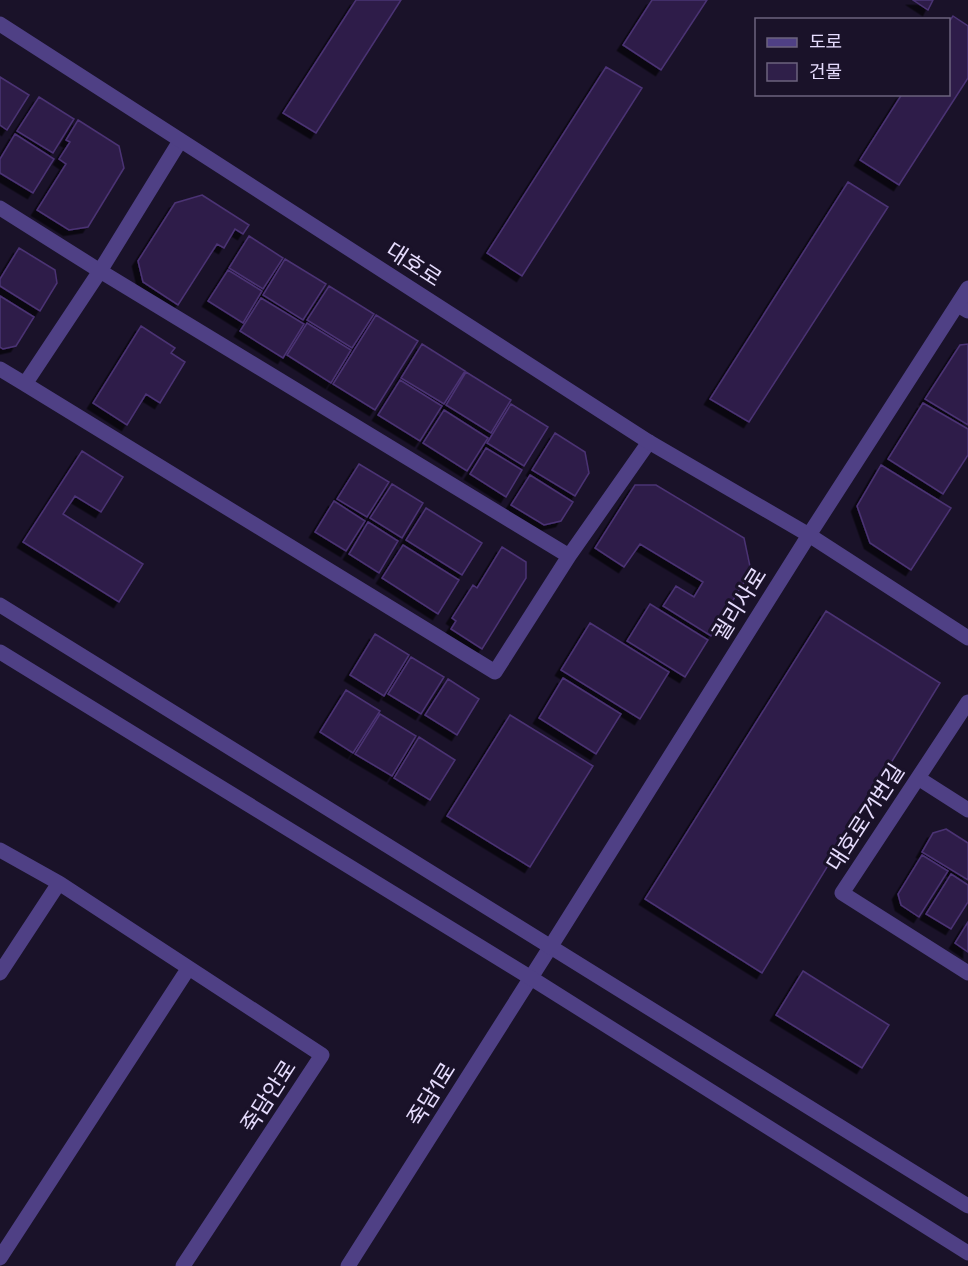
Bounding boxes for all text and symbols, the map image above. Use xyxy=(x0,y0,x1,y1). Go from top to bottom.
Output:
legend xyxy=(755,18,950,96)
text: 도로 xyxy=(809,30,842,53)
text: 건물 xyxy=(809,60,842,83)
street label: 대호로 xyxy=(381,236,447,292)
street label: 궐리사로 xyxy=(706,562,772,646)
street label: 대호로71번길 xyxy=(820,758,910,876)
street label: 죽담안로 xyxy=(234,1054,302,1138)
street label: 죽담1로 xyxy=(401,1057,461,1131)

